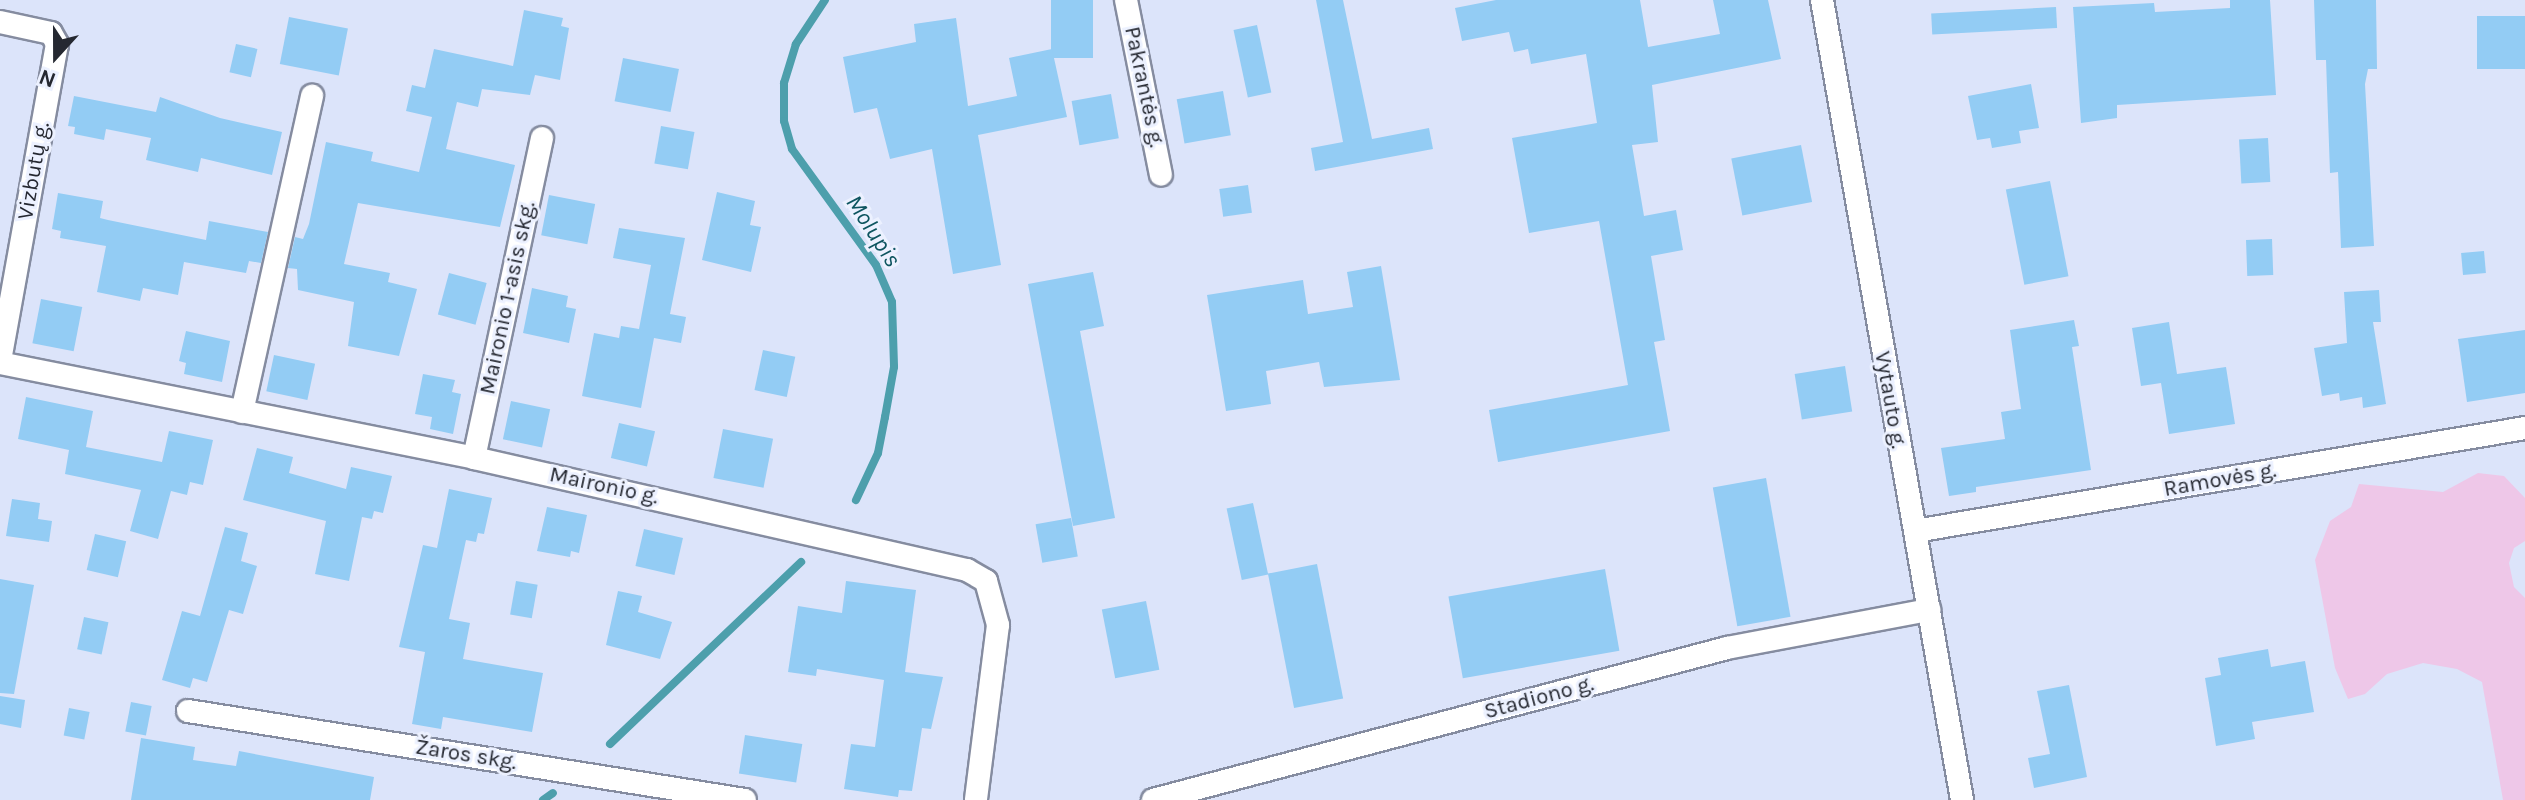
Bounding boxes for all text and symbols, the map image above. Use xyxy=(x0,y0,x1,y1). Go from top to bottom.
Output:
north arrow xyxy=(16,16,96,96)
street label: Pakrantės g. xyxy=(1118,24,1170,150)
text: N xyxy=(35,63,59,93)
street label: Vizbutų g. xyxy=(12,120,56,222)
water label: Molupis xyxy=(839,190,907,272)
street label: Maironio 1-asis skg. xyxy=(475,199,541,397)
street label: Vytauto g. xyxy=(1868,349,1912,451)
street label: Ramovės g. xyxy=(2162,457,2278,503)
street label: Maironio g. xyxy=(547,462,661,510)
street label: Stadiono g. xyxy=(1481,671,1597,725)
street label: Žaros skg. xyxy=(413,734,519,776)

